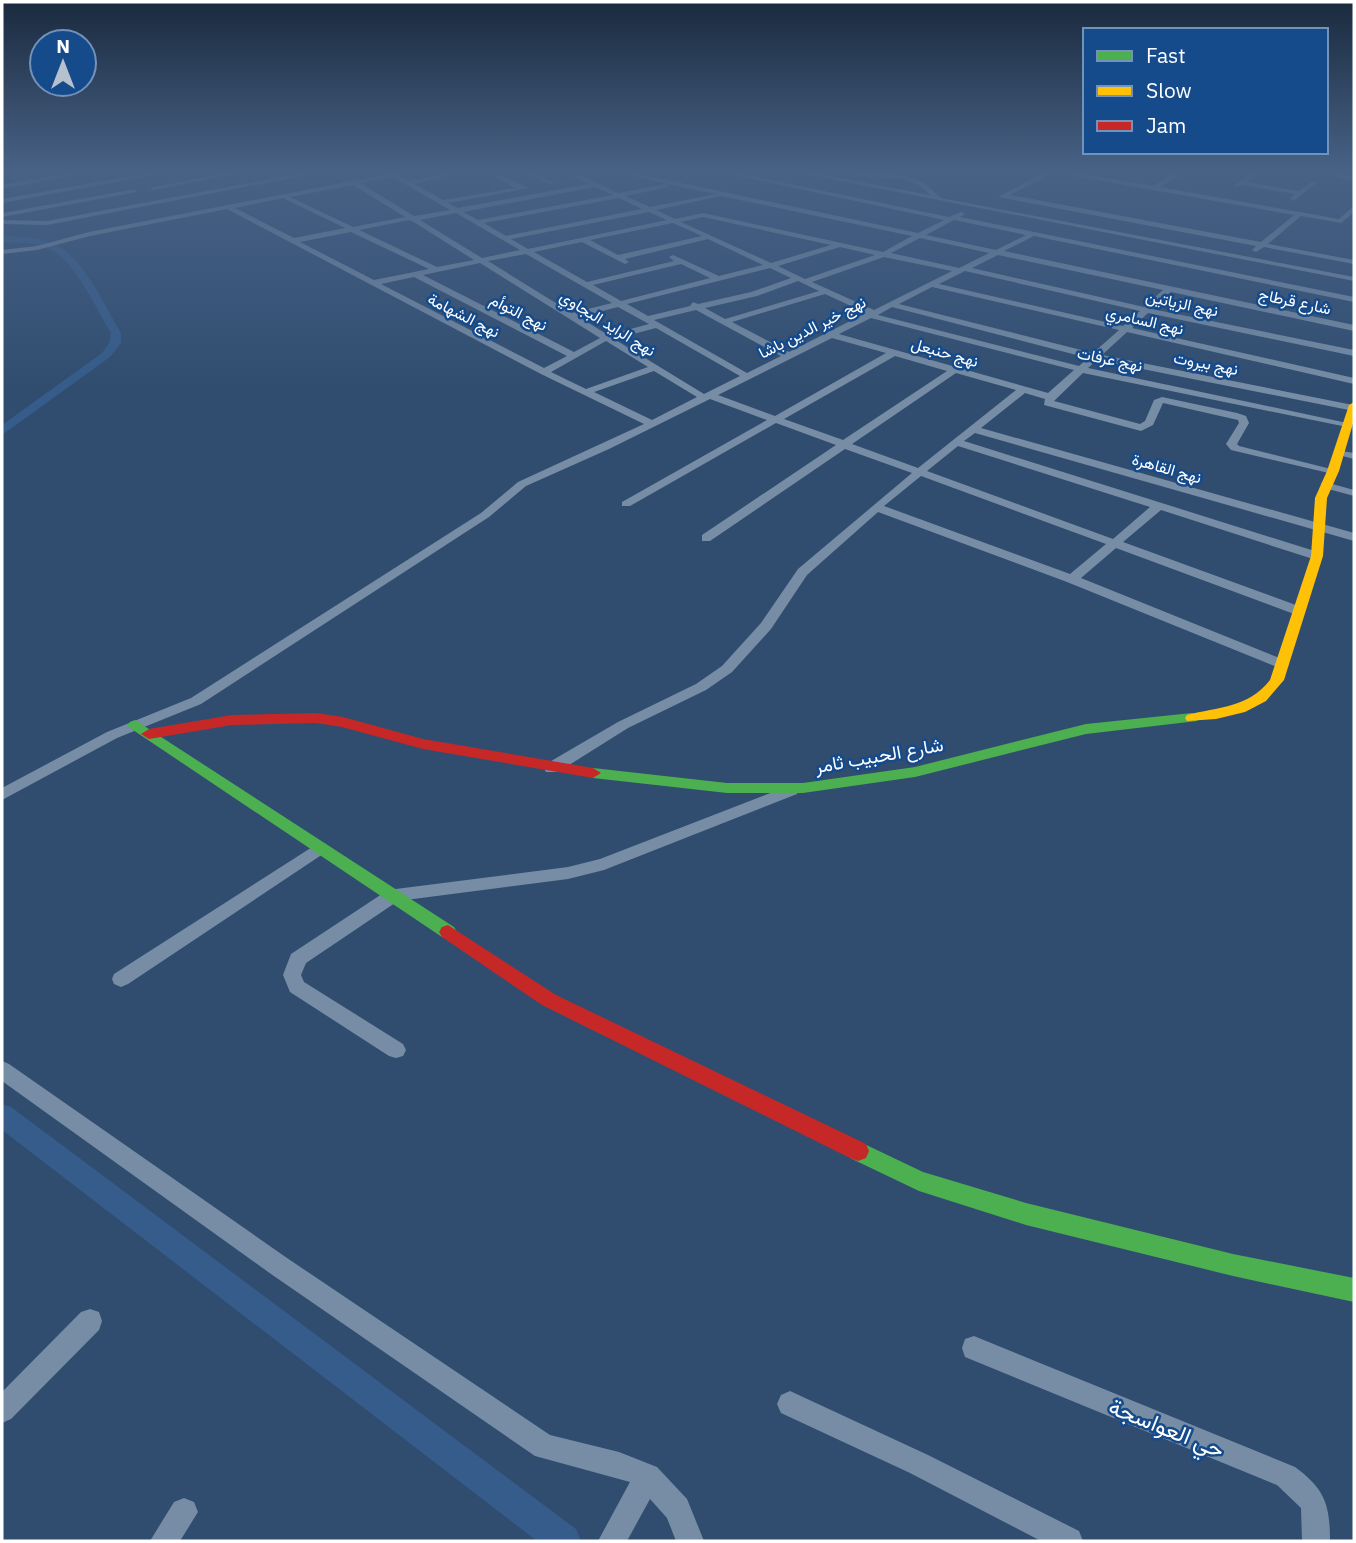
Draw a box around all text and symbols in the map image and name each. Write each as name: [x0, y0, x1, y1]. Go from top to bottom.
north arrow: [28, 28, 98, 98]
legend: [1083, 28, 1328, 154]
text: N: [56, 34, 70, 58]
text: Fast: [1146, 41, 1186, 69]
text: Slow: [1146, 76, 1192, 104]
text: Jam: [1146, 111, 1186, 139]
street label: شارع قرطاج: [1257, 284, 1333, 320]
street label: نهج الرايد البجاوي: [554, 286, 660, 364]
street label: نهج الزياتين: [1143, 286, 1220, 322]
street label: نهج الشهامة: [424, 288, 503, 343]
street label: نهج التوأم: [486, 289, 551, 337]
street label: نهج خير الدين باشا: [755, 291, 870, 364]
street label: نهج السامري: [1103, 301, 1186, 343]
street label: نهج حنبعل: [909, 333, 981, 373]
street label: نهج عرفات: [1075, 342, 1144, 378]
street label: نهج بيروت: [1172, 347, 1240, 381]
street label: نهج القاهرة: [1129, 449, 1204, 489]
street label: شارع الحبيب ثامر: [812, 732, 945, 779]
street label: حي العواسجة: [1103, 1390, 1229, 1468]

